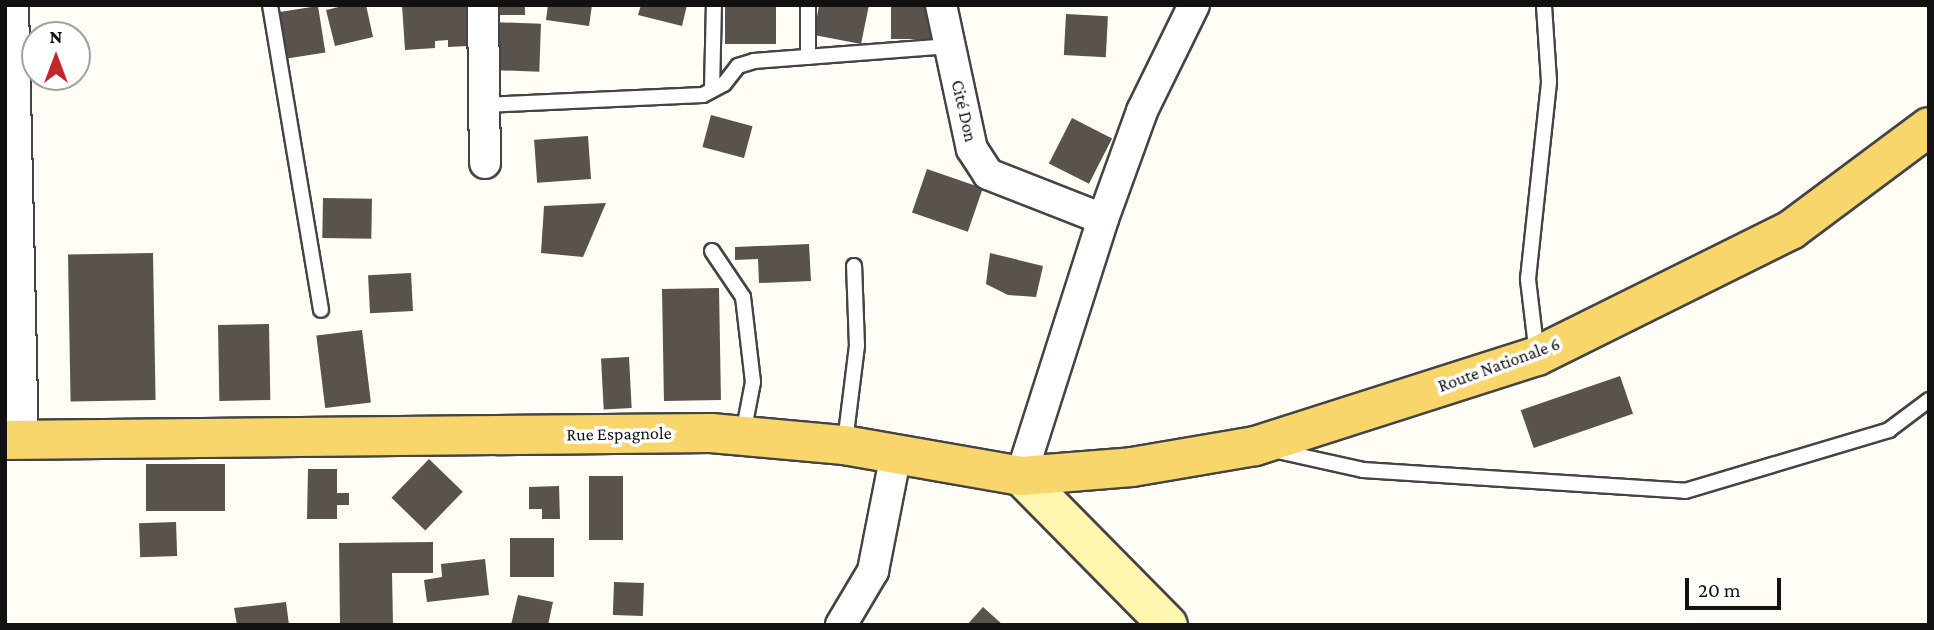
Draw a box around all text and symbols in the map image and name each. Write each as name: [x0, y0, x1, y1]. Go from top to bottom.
north arrow: [21, 21, 91, 91]
text: N: [50, 26, 62, 47]
street label: Cité Don: [946, 78, 982, 144]
street label: Route Nationale 6: [1435, 333, 1563, 397]
street label: Rue Espagnole: [566, 422, 672, 446]
scale bar: [1689, 564, 1785, 608]
text: 20 m: [1698, 578, 1741, 602]

